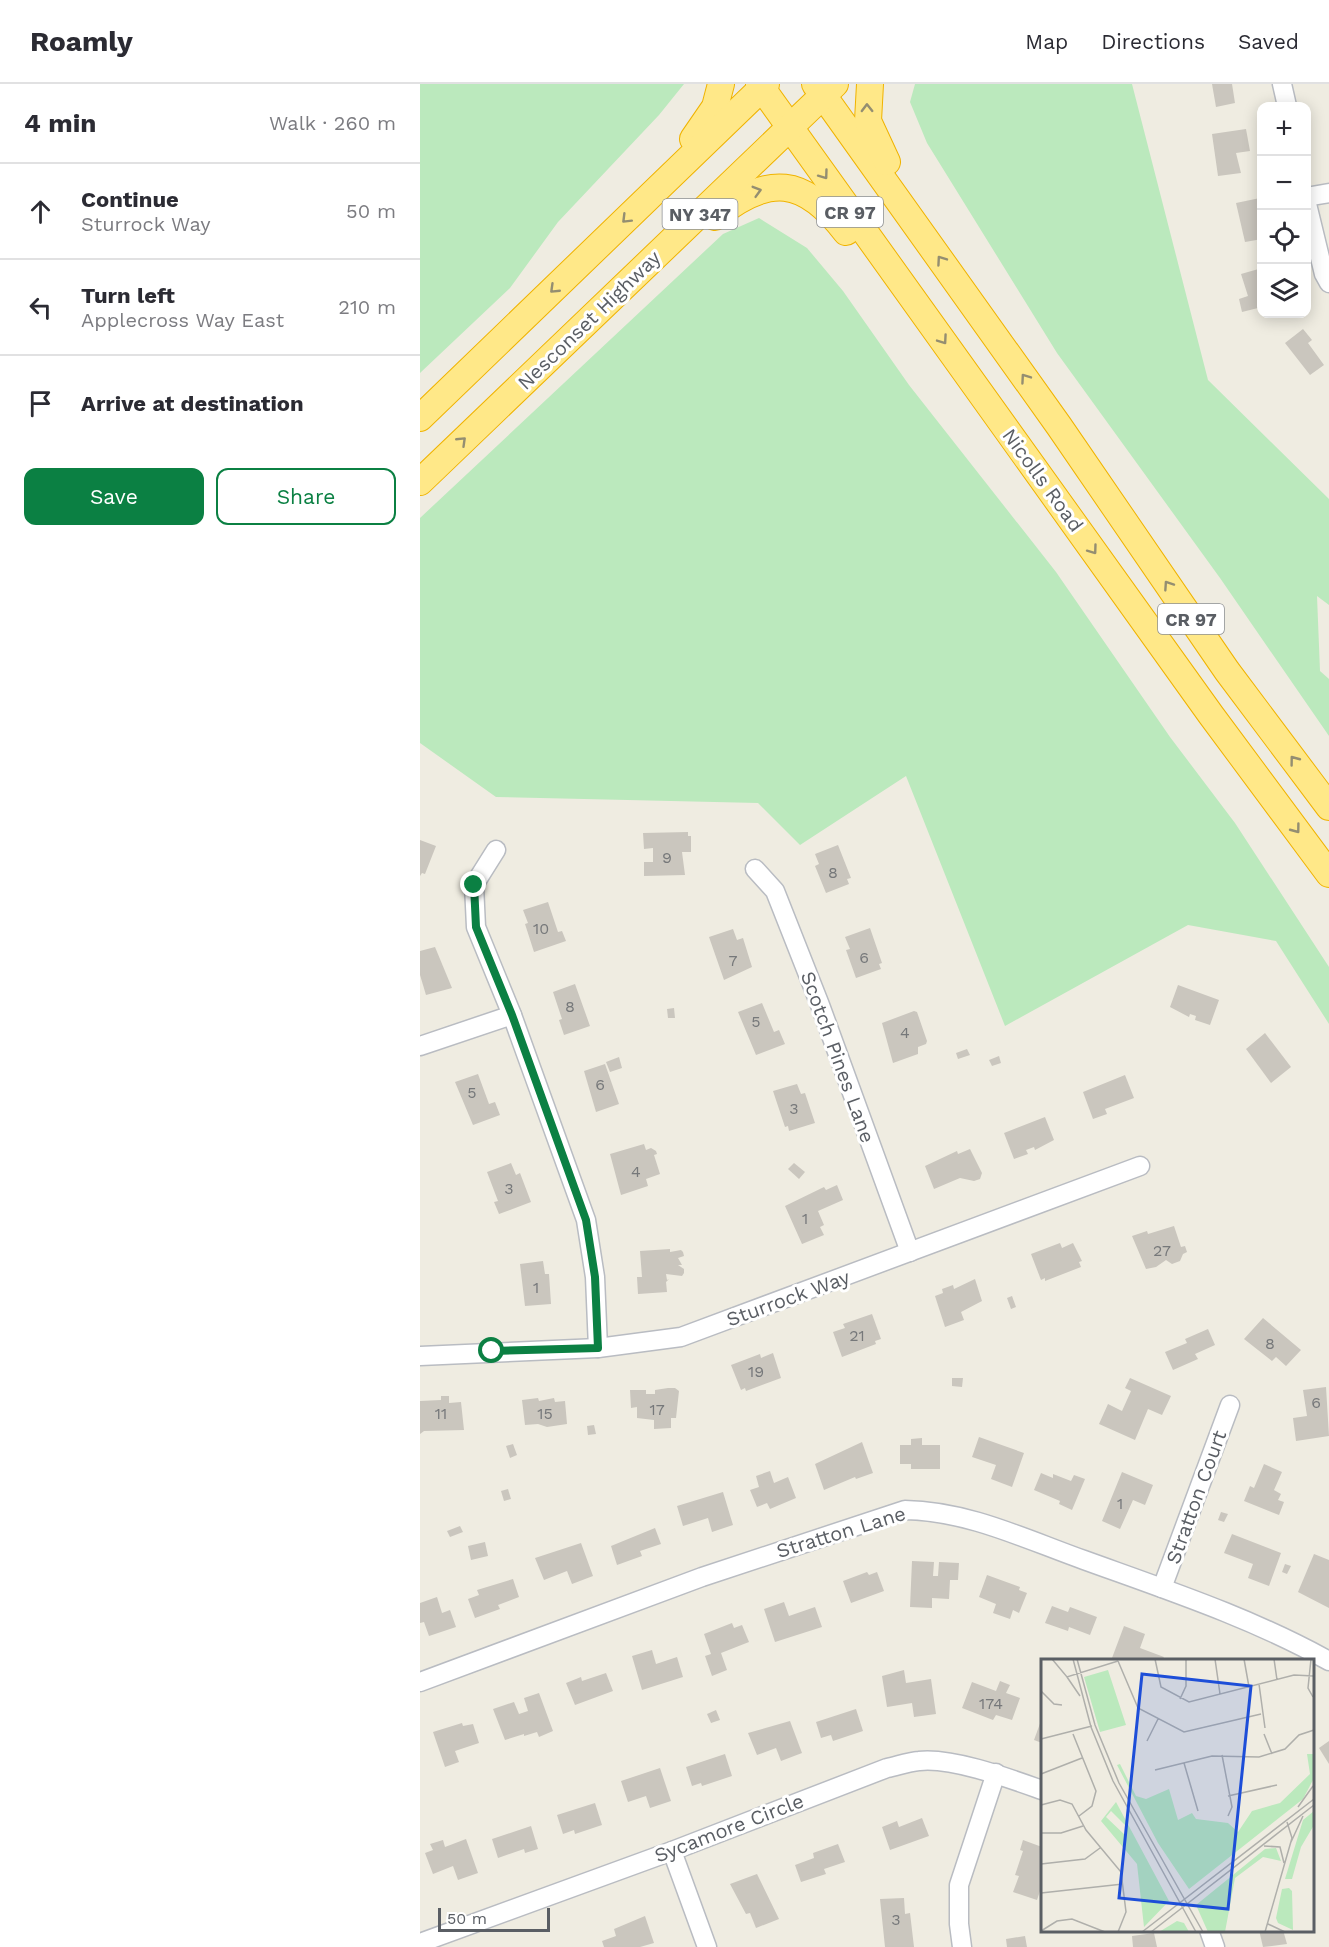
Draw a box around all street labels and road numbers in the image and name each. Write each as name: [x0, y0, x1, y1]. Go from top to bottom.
road number: CR 97: [817, 197, 883, 227]
road number: NY 347: [662, 199, 738, 229]
street label: Nesconset Highway: [512, 245, 666, 394]
street label: Nicolls Road: [998, 424, 1088, 536]
road number: CR 97: [1158, 604, 1224, 634]
street label: Scotch Pines Lane: [796, 968, 880, 1146]
street label: Sturrock Way: [723, 1264, 854, 1331]
street label: Stratton Court: [1161, 1426, 1232, 1567]
street label: Stratton Lane: [773, 1501, 909, 1563]
street label: Sycamore Circle: [651, 1788, 807, 1868]

